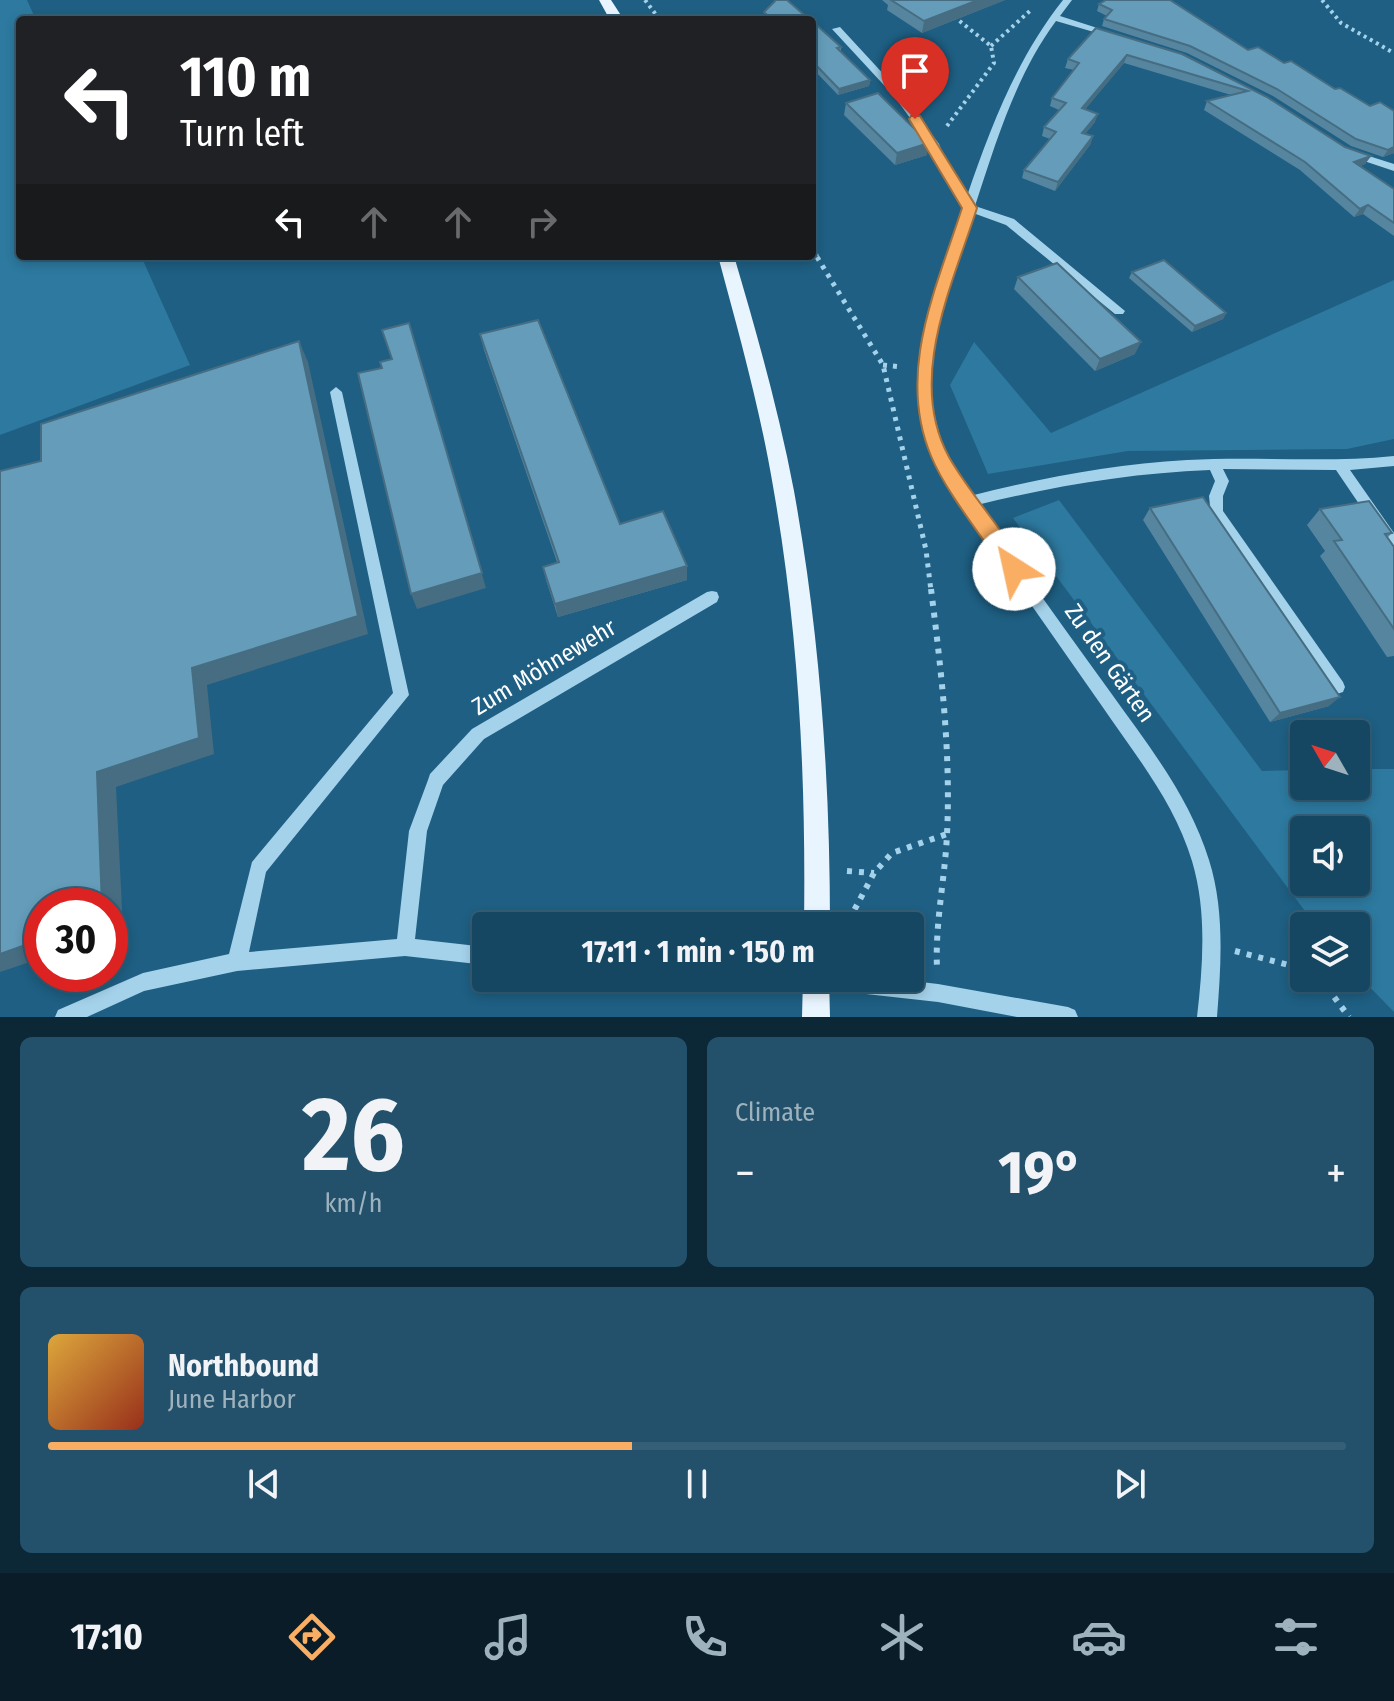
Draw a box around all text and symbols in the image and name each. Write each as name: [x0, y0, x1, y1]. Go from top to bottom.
pin: [881, 37, 949, 119]
text: 110 m: [180, 44, 311, 111]
icon: left: [48, 48, 152, 152]
icon: arrive: [893, 49, 937, 93]
text: Turn left: [180, 112, 304, 156]
icon: left: [268, 200, 312, 244]
icon: ahead: [352, 200, 396, 244]
icon: ahead: [436, 200, 480, 244]
icon: right: [520, 200, 564, 244]
position arrow: [972, 527, 1056, 611]
street label: Zu den Gärten: [1059, 598, 1161, 728]
street label: Zum Möhnewehr: [467, 613, 622, 721]
north arrow: [1290, 720, 1370, 800]
map controls: [1290, 720, 1370, 992]
button: sound: [1290, 816, 1370, 896]
speed limit sign: 30: [24, 888, 128, 992]
button: layers: [1290, 912, 1370, 992]
text: 17:11 · 1 min · 150 m: [581, 934, 815, 970]
text: 26: [302, 1073, 405, 1198]
text: Climate: [735, 1097, 815, 1128]
text: 19°: [998, 1137, 1083, 1209]
text: −: [735, 1147, 755, 1200]
text: +: [1326, 1147, 1346, 1200]
text: km/h: [325, 1188, 382, 1219]
text: Northbound: [168, 1348, 319, 1384]
text: June Harbor: [168, 1384, 296, 1415]
icon: previous: [242, 1462, 286, 1506]
icon: pause: [675, 1462, 719, 1506]
icon: next: [1108, 1462, 1152, 1506]
icon: directions: [284, 1609, 340, 1665]
icon: music: [480, 1609, 536, 1665]
icon: phone: [677, 1609, 733, 1665]
icon: climate: [874, 1609, 930, 1665]
icon: car: [1071, 1609, 1127, 1665]
icon: filters: [1268, 1609, 1324, 1665]
text: 17:10: [70, 1615, 143, 1659]

